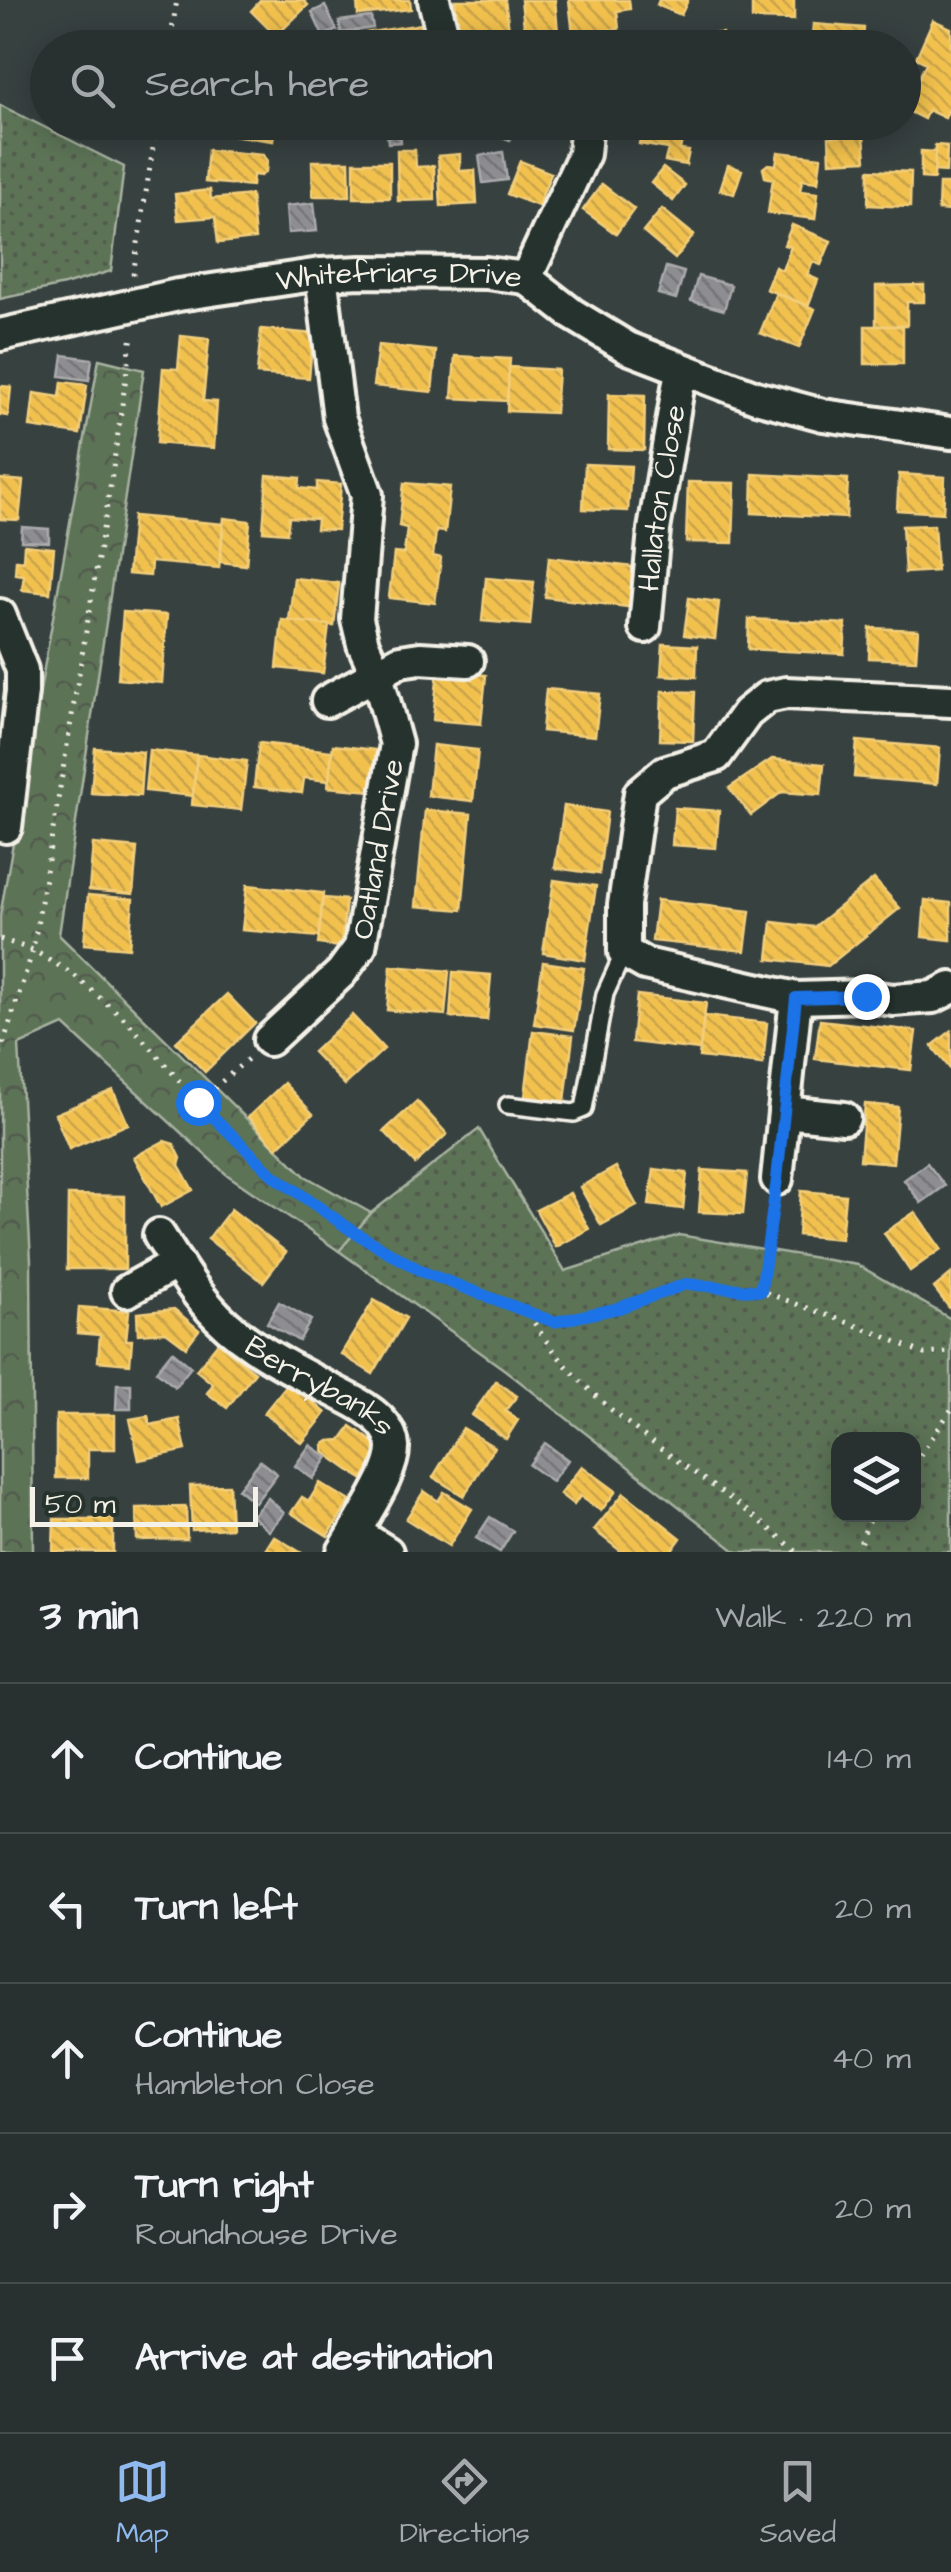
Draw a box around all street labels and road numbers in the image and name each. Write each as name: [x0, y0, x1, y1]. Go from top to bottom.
street label: Whitefriars Drive: [274, 252, 524, 302]
street label: Hallaton Close: [628, 402, 697, 593]
street label: Oatland Drive: [342, 756, 415, 943]
street label: Berrybanks: [236, 1326, 405, 1445]

